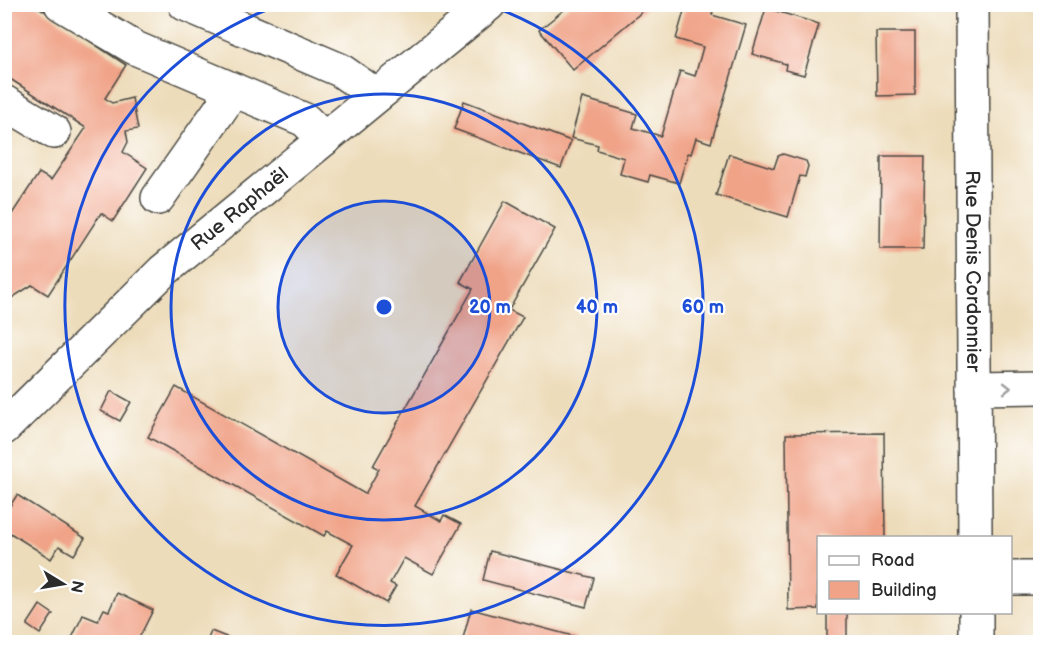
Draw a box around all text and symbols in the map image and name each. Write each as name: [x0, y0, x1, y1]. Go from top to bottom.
street label: Rue Raphaël: [186, 162, 293, 256]
street label: Rue Denis Cordonnier: [960, 170, 985, 373]
centre of rings: [374, 297, 394, 317]
text: 20 m: [469, 297, 511, 318]
text: 40 m: [576, 297, 618, 318]
text: 60 m: [682, 297, 724, 318]
one-way arrow: [1003, 381, 1012, 394]
legend: [817, 536, 1012, 614]
text: Road: [871, 550, 915, 571]
north arrow: [33, 554, 93, 614]
text: N: [66, 579, 87, 594]
text: Building: [871, 580, 937, 601]

